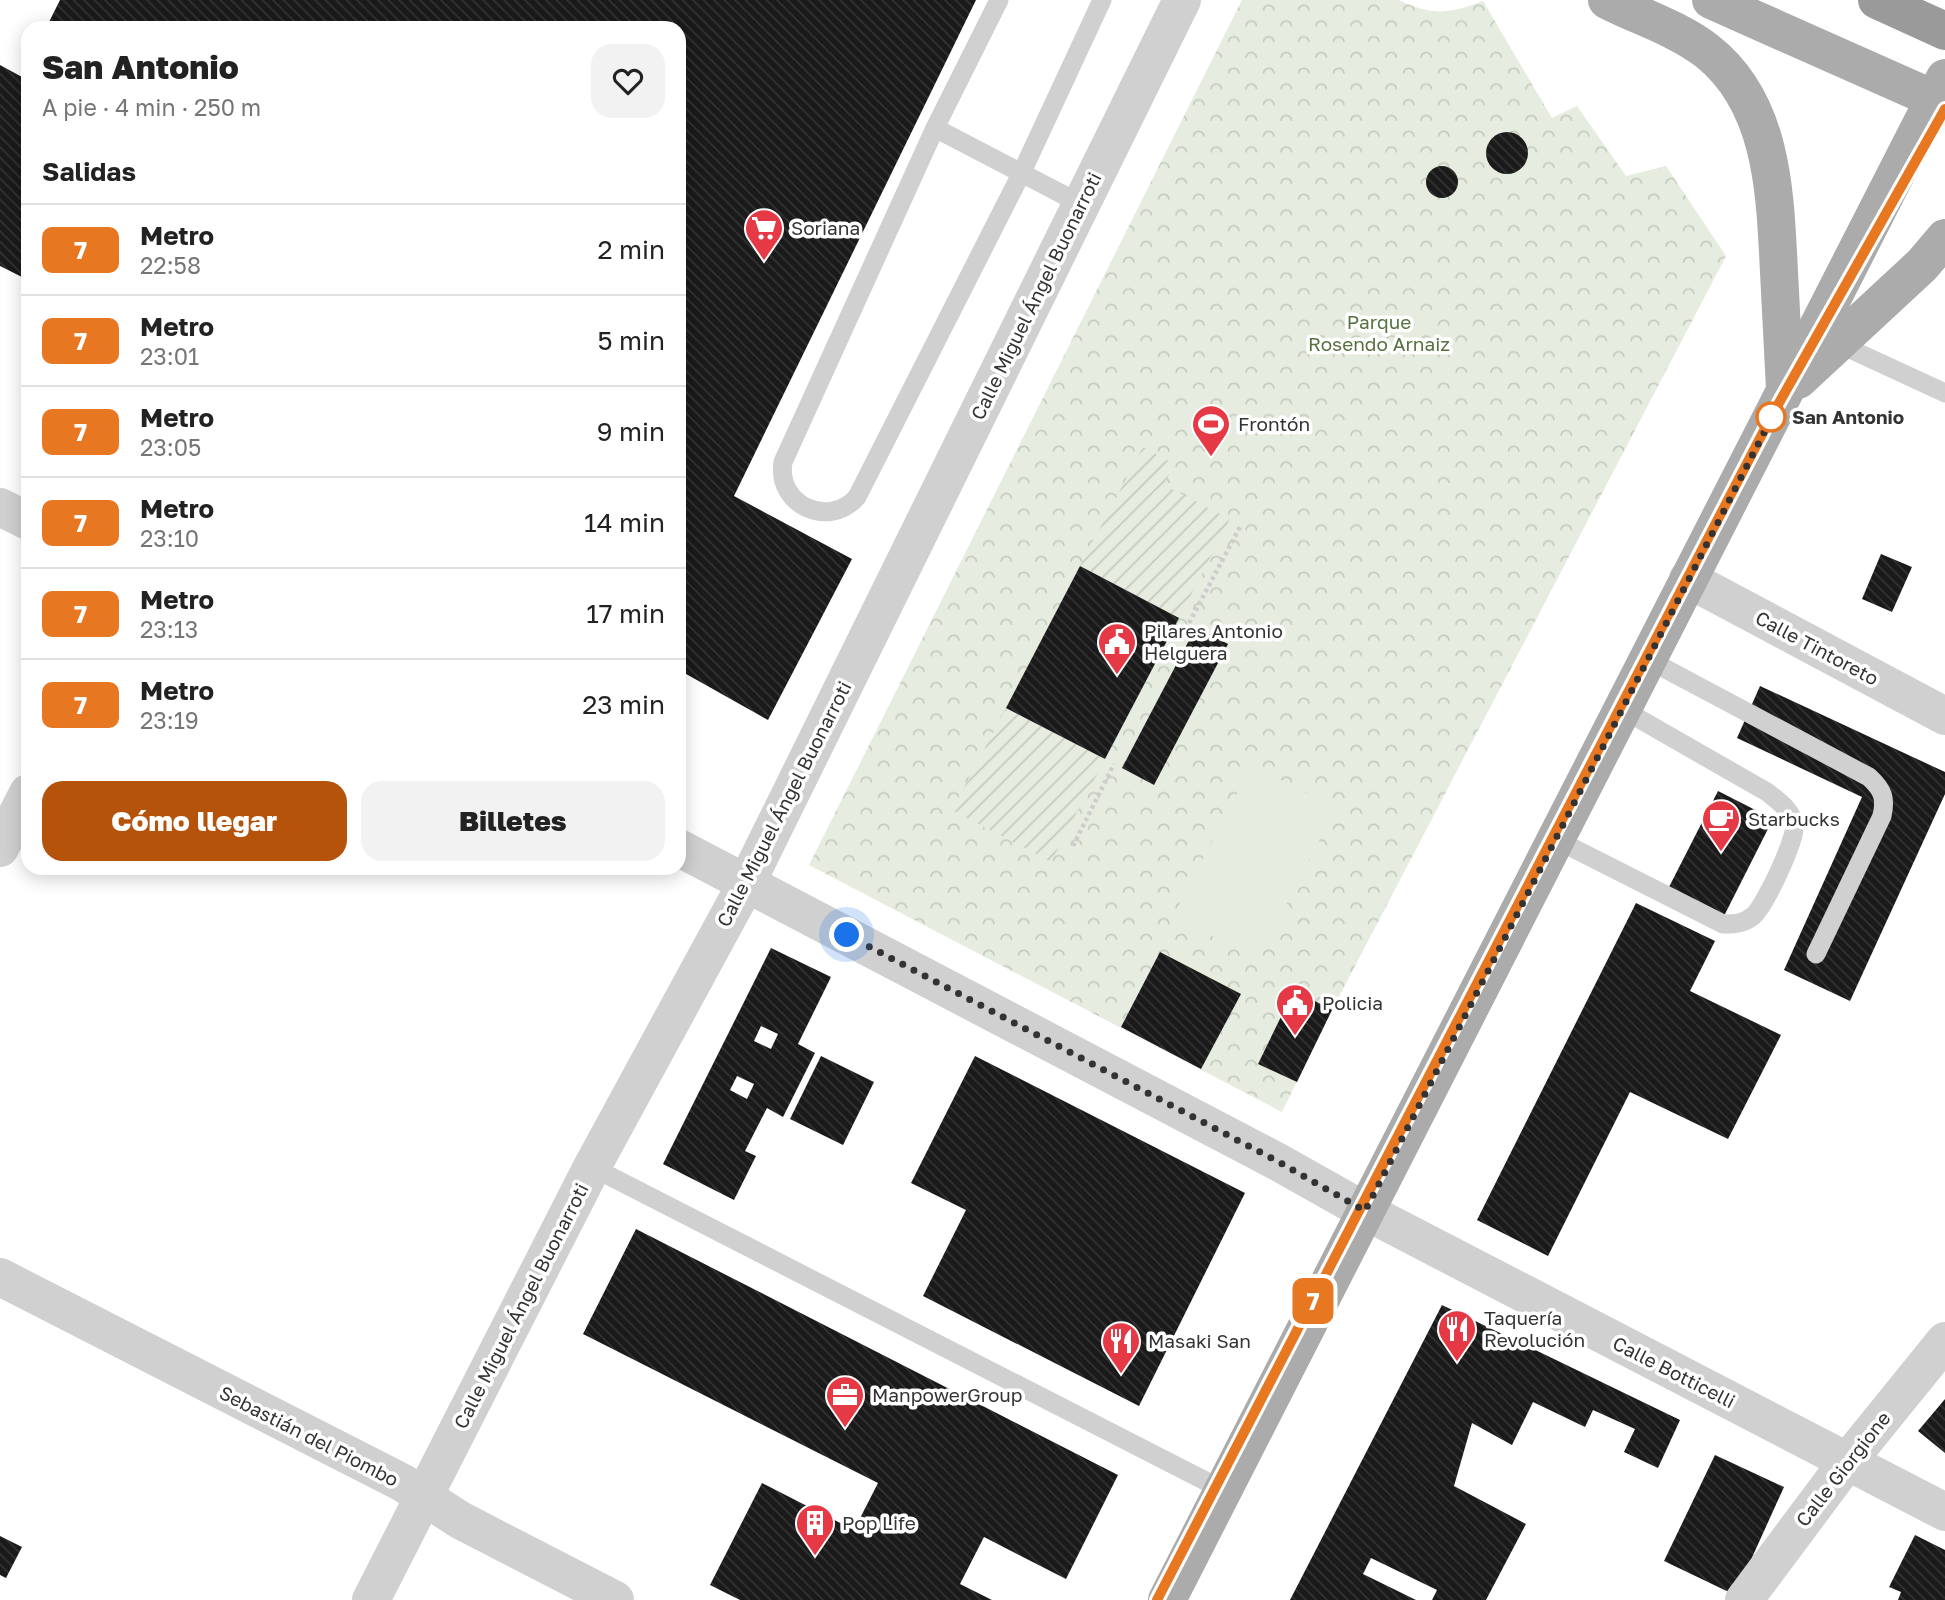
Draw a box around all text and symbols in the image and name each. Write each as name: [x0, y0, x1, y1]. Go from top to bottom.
button: heart: [591, 44, 665, 118]
text: San Antonio: [42, 47, 239, 86]
text: A pie · 4 min · 250 m: [42, 93, 261, 121]
text: Salidas: [42, 156, 136, 187]
street label: Calle Miguel Ángel Buonarroti: [965, 168, 1106, 423]
supermarket icon: Soriana: [743, 207, 785, 262]
place label: Soriana: [791, 216, 860, 239]
text: Metro: [140, 220, 214, 251]
text: 2 min: [597, 234, 665, 265]
text: 7: [74, 235, 87, 264]
text: 22:58: [140, 251, 201, 279]
park label: Parque Rosendo Arnaiz: [1308, 310, 1450, 355]
text: Metro: [140, 311, 214, 342]
text: 5 min: [597, 325, 665, 356]
text: 7: [74, 326, 87, 355]
text: 23:01: [140, 342, 199, 370]
text: Metro: [140, 402, 214, 433]
marker: San Antonio: [1756, 402, 1786, 432]
sports icon: Frontón: [1190, 403, 1232, 458]
place label: San Antonio: [1792, 405, 1904, 428]
place label: Frontón: [1238, 412, 1310, 435]
text: 9 min: [597, 416, 665, 447]
text: 7: [74, 417, 87, 446]
text: 23:05: [140, 433, 201, 461]
text: Metro: [140, 493, 214, 524]
text: 14 min: [584, 507, 665, 538]
text: 7: [74, 508, 87, 537]
text: 23:10: [140, 524, 199, 552]
text: Metro: [140, 584, 214, 615]
text: 17 min: [586, 598, 665, 629]
text: 7: [74, 599, 87, 628]
street label: Calle Tintoreto: [1752, 605, 1883, 690]
text: 23:13: [140, 615, 198, 643]
place label: Pilares Antonio Helguera: [1144, 619, 1283, 664]
public building icon: Pilares Antonio Helguera: [1096, 621, 1138, 676]
text: Metro: [140, 675, 214, 706]
street label: Calle Miguel Ángel Buonarroti: [711, 677, 856, 930]
text: 23 min: [582, 689, 665, 720]
text: 7: [74, 690, 87, 719]
text: 23:19: [140, 706, 199, 734]
button: Cómo llegar: [42, 781, 347, 861]
button: Billetes: [361, 781, 665, 861]
cafe icon: Starbucks: [1700, 798, 1742, 853]
place label: Starbucks: [1748, 807, 1840, 830]
your location: [829, 917, 864, 952]
public building icon: Policia: [1274, 982, 1316, 1037]
place label: Policia: [1322, 991, 1383, 1014]
street label: Calle Miguel Ángel Buonarroti: [448, 1179, 593, 1432]
line badge: 7: [1290, 1278, 1336, 1324]
text: 7: [1306, 1286, 1320, 1315]
place label: Taquería Revolución: [1484, 1306, 1585, 1351]
restaurant icon: Taquería Revolución: [1436, 1308, 1478, 1363]
restaurant icon: Masaki San: [1100, 1320, 1142, 1375]
place label: Masaki San: [1148, 1329, 1251, 1352]
street label: Calle Botticelli: [1609, 1331, 1739, 1412]
office icon: ManpowerGroup: [824, 1374, 866, 1429]
street label: Sebastián del Piombo: [216, 1380, 403, 1491]
place label: ManpowerGroup: [872, 1383, 1022, 1406]
street label: Calle Giorgione: [1791, 1407, 1895, 1531]
building icon: Pop Life: [794, 1502, 836, 1557]
place label: Pop Life: [842, 1511, 916, 1534]

